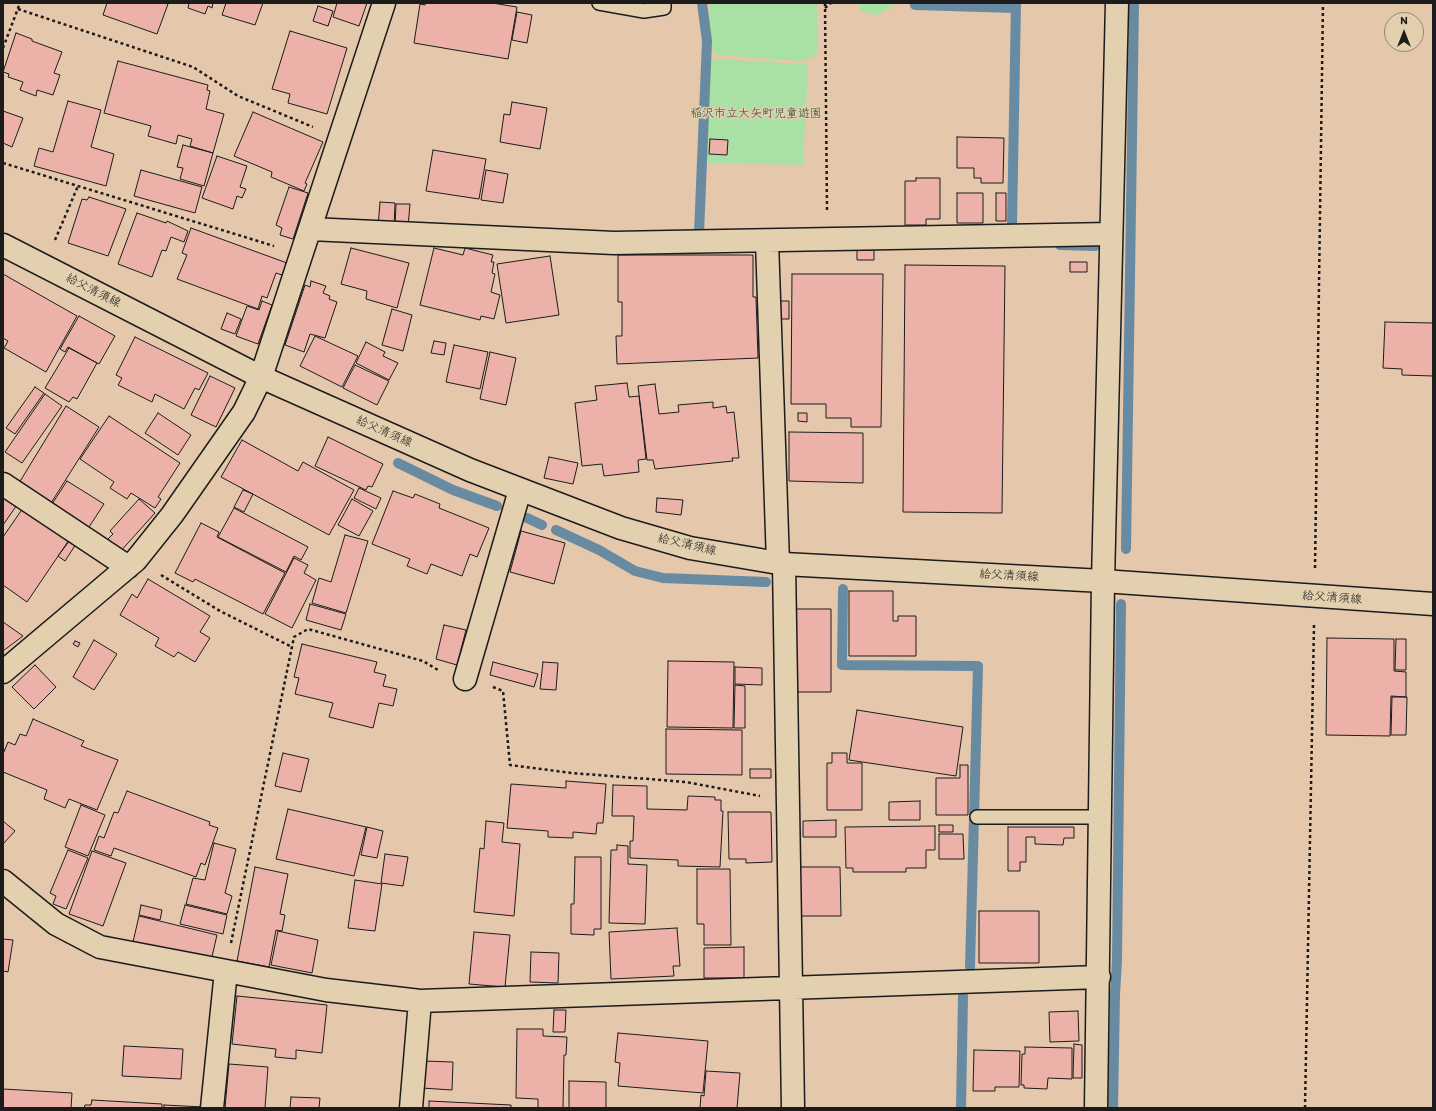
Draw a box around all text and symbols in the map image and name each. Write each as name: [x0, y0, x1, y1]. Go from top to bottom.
north arrow: [1384, 12, 1424, 52]
text: N: [1400, 14, 1408, 27]
park label: 稲沢市立大矢町児童遊園: [690, 107, 822, 121]
street label: 給父清須線: [63, 271, 123, 311]
street label: 給父清須線: [354, 413, 414, 451]
street label: 給父清須線: [656, 531, 718, 559]
street label: 給父清須線: [979, 567, 1039, 585]
street label: 給父清須線: [1302, 589, 1362, 607]

